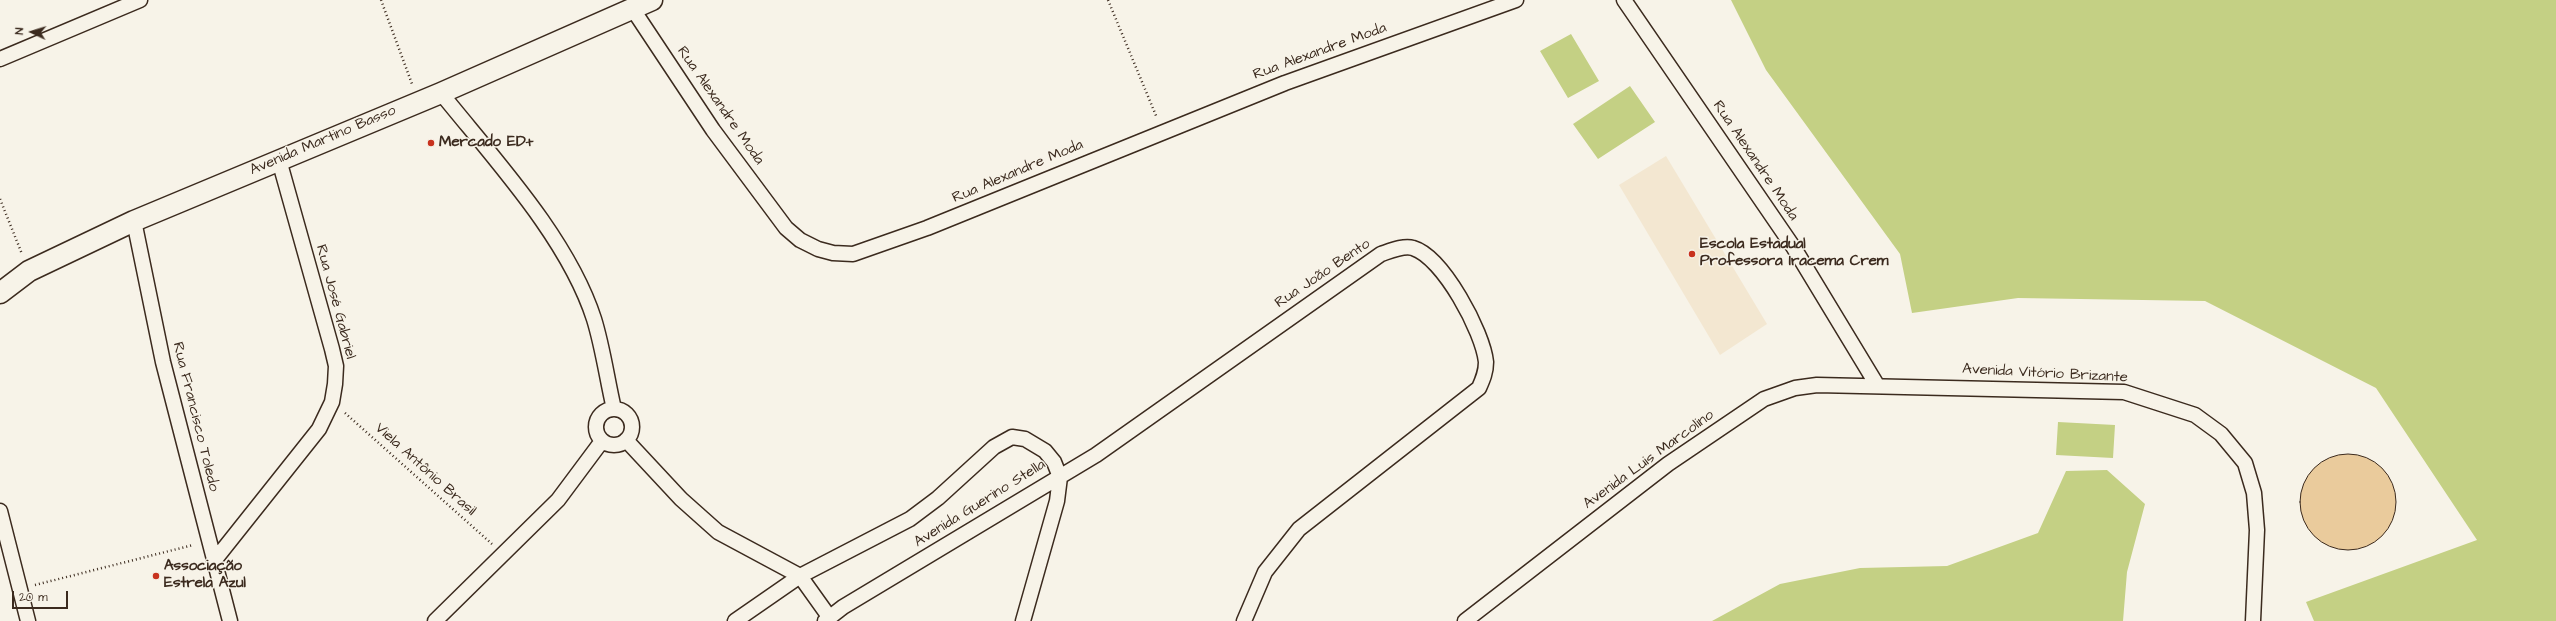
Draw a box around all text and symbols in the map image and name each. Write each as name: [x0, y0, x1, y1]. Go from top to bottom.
north arrow: [12, 12, 52, 52]
street label: Rua Alexandre Moda: [1251, 20, 1389, 84]
text: N: [12, 27, 27, 35]
street label: Rua Alexandre Moda: [672, 43, 768, 169]
street label: Rua Alexandre Moda: [1708, 98, 1802, 224]
street label: Avenida Martino Basso: [247, 102, 399, 180]
place label: Mercado ED+: [439, 134, 534, 152]
street label: Rua Alexandre Moda: [950, 136, 1086, 208]
marker: Mercado ED+: [426, 138, 436, 148]
street label: Rua João Bento: [1272, 235, 1374, 313]
place label: Escola Estadual Professora Iracema Crem: [1700, 236, 1888, 271]
street label: Rua José Gabriel: [311, 243, 359, 361]
marker: Escola Estadual Professora Iracema Crem: [1687, 249, 1697, 259]
street label: Rua Francisco Toledo: [168, 340, 222, 494]
street label: Avenida Vitório Brizante: [1962, 361, 2128, 387]
street label: Avenida Luis Marcolino: [1580, 407, 1718, 513]
street label: Viela Antônio Brasil: [371, 420, 479, 520]
street label: Avenida Guerino Stella: [911, 456, 1049, 552]
place label: Associação Estrela Azul: [164, 558, 246, 593]
marker: Associação Estrela Azul: [151, 571, 161, 581]
scale bar: [14, 583, 70, 609]
text: 20 m: [19, 589, 48, 606]

